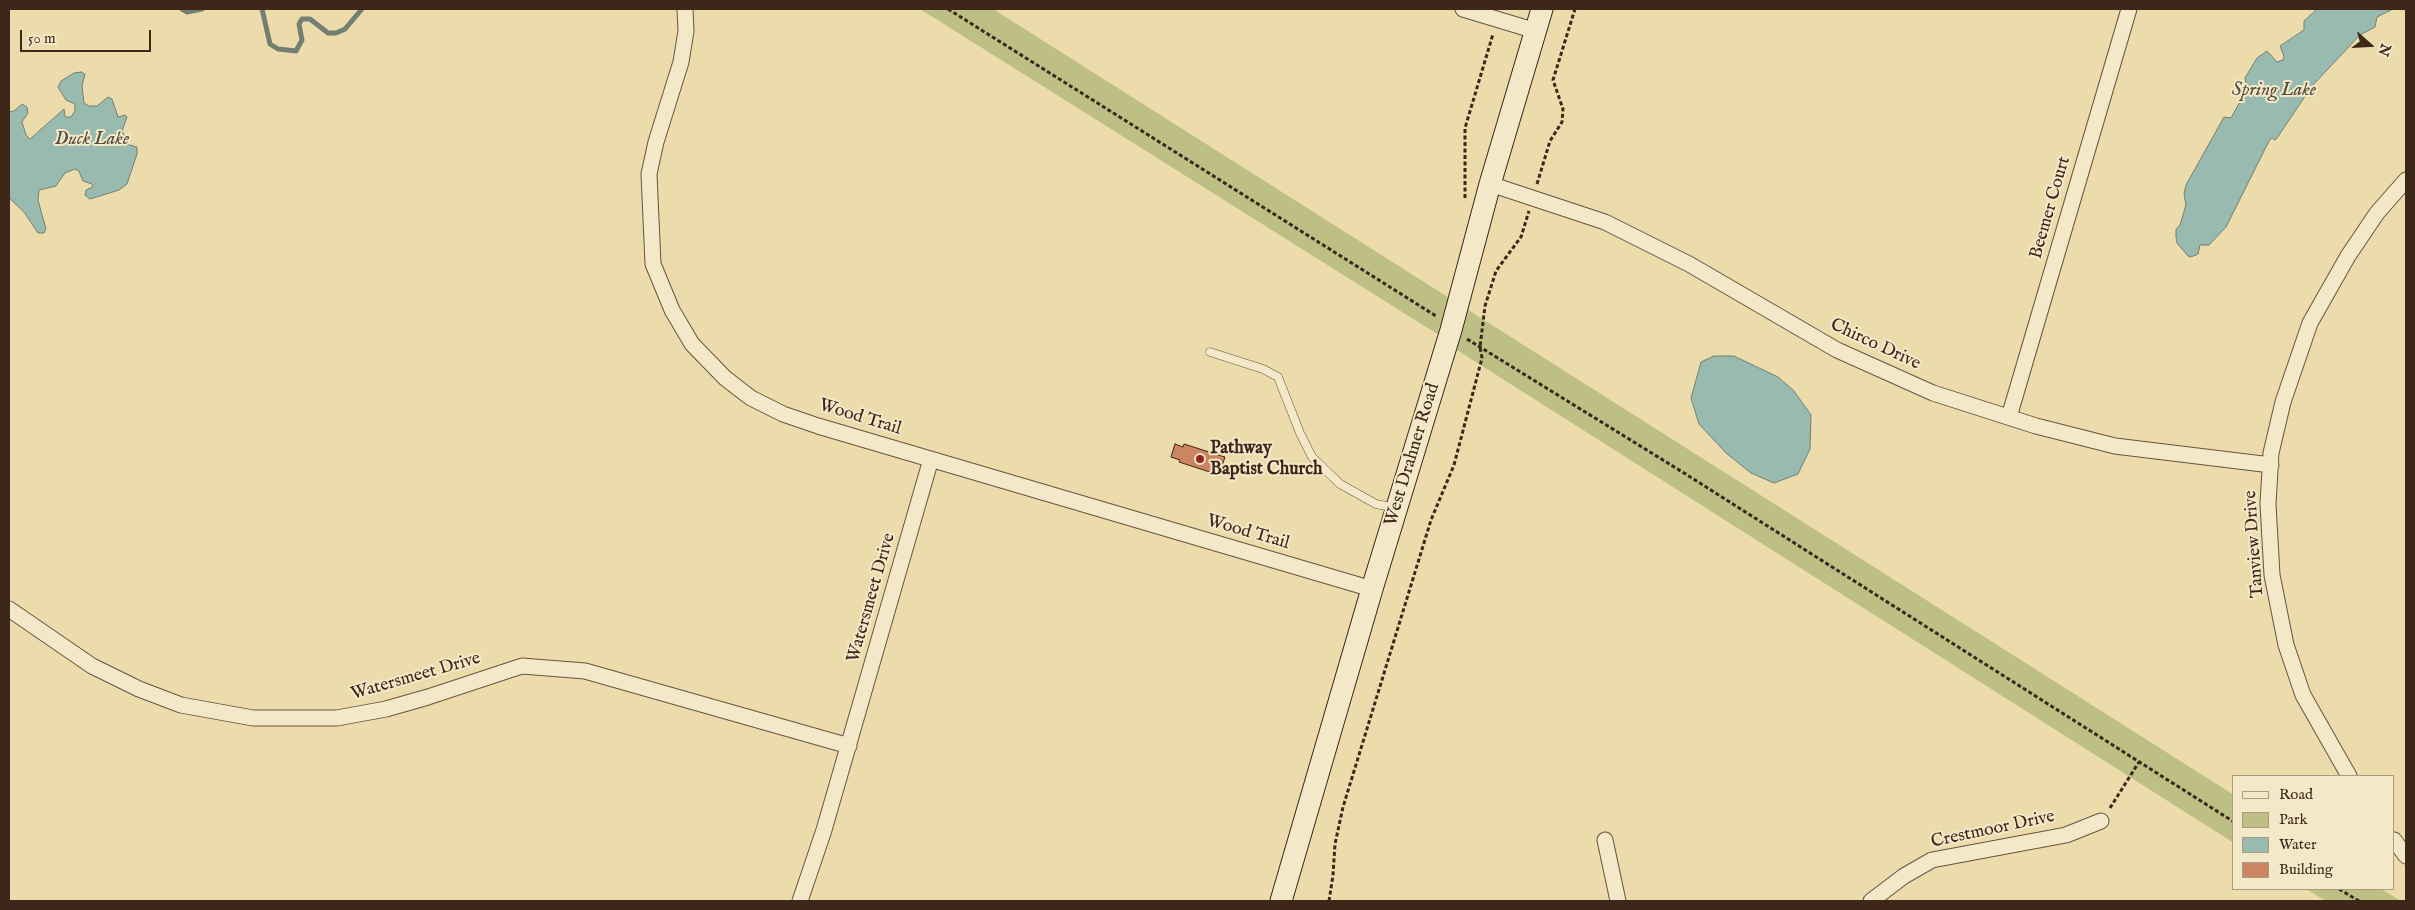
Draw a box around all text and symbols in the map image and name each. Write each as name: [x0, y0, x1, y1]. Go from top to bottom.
scale bar: [22, 20, 154, 52]
north arrow: [2345, 20, 2395, 70]
text: 50 m: [28, 29, 56, 48]
text: N: [2374, 41, 2395, 59]
water label: Spring Lake: [2232, 80, 2316, 102]
water label: Duck Lake: [55, 129, 129, 151]
street label: Beemer Court: [2026, 154, 2076, 262]
street label: Chirco Drive: [1826, 315, 1924, 375]
street label: West Drahner Road: [1381, 381, 1445, 529]
street label: Wood Trail: [816, 395, 904, 441]
place label: Pathway Baptist Church: [1210, 438, 1322, 480]
marker: Pathway Baptist Church: [1194, 453, 1206, 465]
street label: Tanview Drive: [2240, 490, 2270, 598]
street label: Wood Trail: [1204, 511, 1292, 555]
street label: Watersmeet Drive: [843, 531, 901, 665]
street label: Watersmeet Drive: [349, 648, 483, 706]
legend: [2232, 775, 2395, 890]
text: Road: [2279, 785, 2313, 804]
street label: Crestmoor Drive: [1929, 806, 2057, 854]
text: Park: [2279, 810, 2308, 829]
text: Water: [2279, 835, 2316, 854]
text: Building: [2279, 860, 2333, 879]

